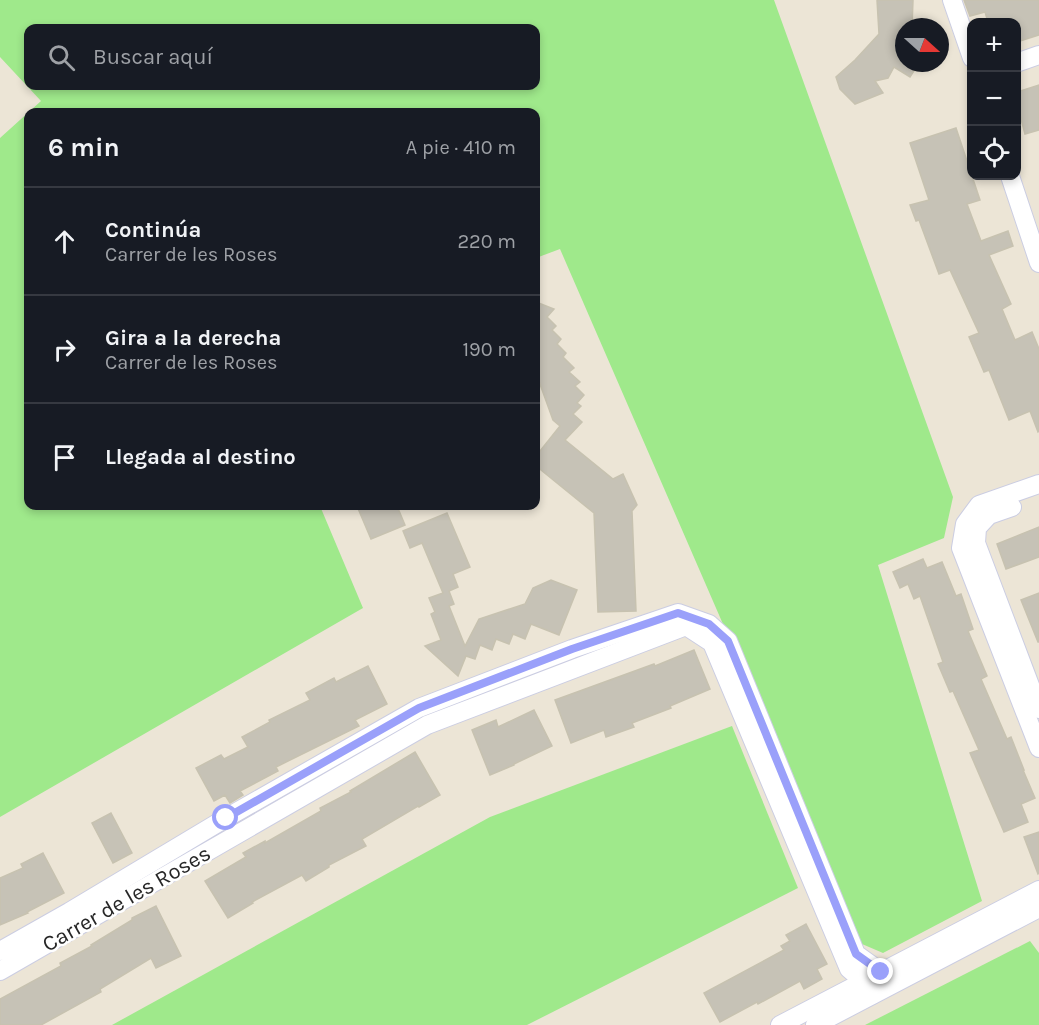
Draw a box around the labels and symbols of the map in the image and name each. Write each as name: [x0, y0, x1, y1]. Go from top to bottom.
north arrow: [895, 18, 949, 72]
route start: [212, 804, 238, 830]
street label: Carrer de les Roses: [38, 840, 215, 958]
route end: [867, 958, 893, 984]

